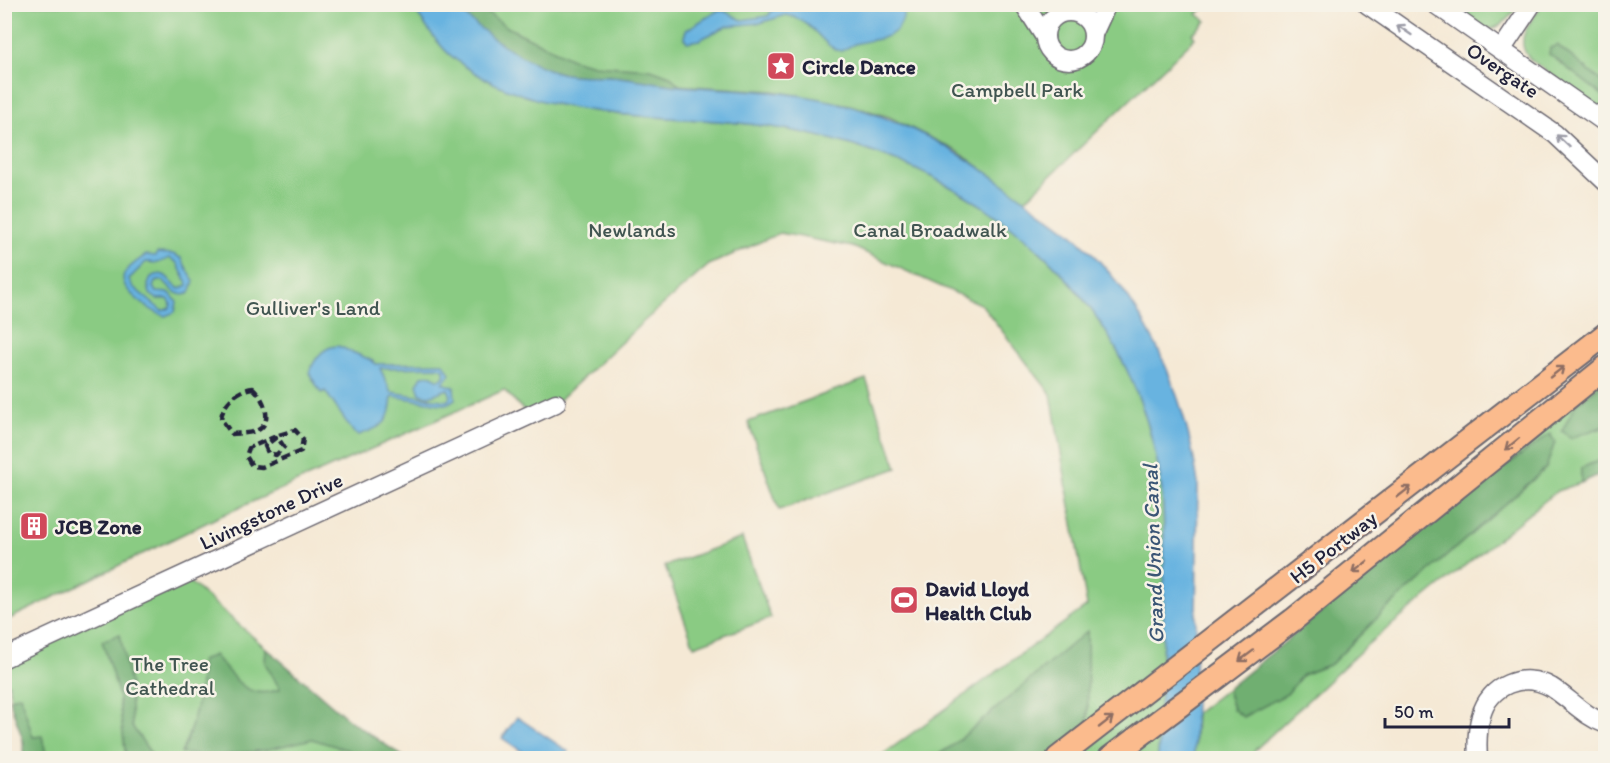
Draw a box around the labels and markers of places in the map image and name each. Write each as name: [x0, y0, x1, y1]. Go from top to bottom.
place icon: Circle Dance: [765, 50, 797, 82]
place label: Circle Dance: [802, 54, 916, 79]
building icon: JCB Zone: [18, 510, 50, 542]
place label: JCB Zone: [54, 514, 142, 539]
place label: David Lloyd Health Club: [925, 576, 1032, 625]
sports icon: David Lloyd Health Club: [888, 584, 920, 616]

